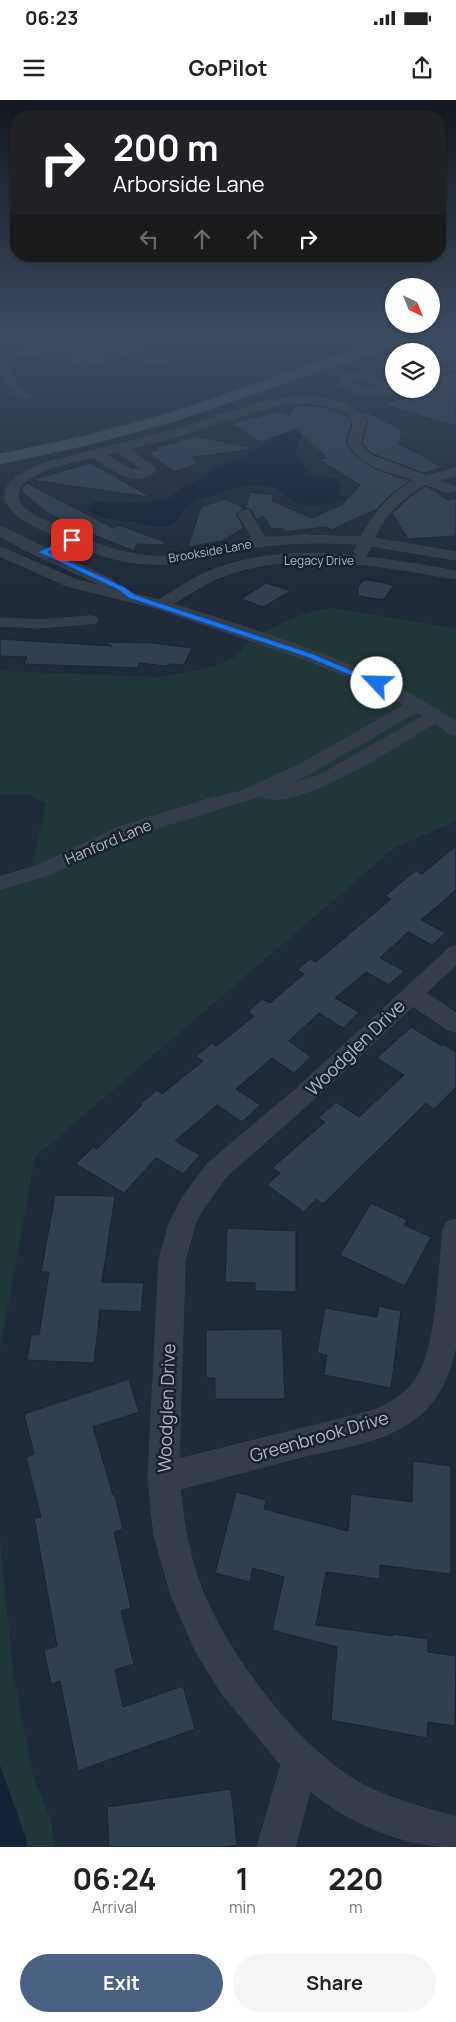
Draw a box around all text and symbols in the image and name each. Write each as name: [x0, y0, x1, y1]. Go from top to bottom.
text: 06:23: [25, 5, 78, 31]
text: GoPilot: [188, 53, 268, 83]
icon: menu: [20, 54, 48, 82]
icon: share: [408, 54, 436, 82]
text: 200 m: [113, 124, 218, 172]
icon: right: [30, 130, 95, 195]
text: Arborside Lane: [113, 169, 265, 199]
icon: left: [135, 225, 163, 253]
icon: ahead: [188, 225, 216, 253]
icon: ahead: [241, 225, 269, 253]
icon: right: [294, 225, 322, 253]
north arrow: [385, 278, 440, 332]
map controls: [385, 278, 440, 398]
button: layers: [385, 343, 440, 398]
pin: [51, 519, 93, 561]
icon: arrive: [58, 526, 86, 554]
street label: Brookside Lane: [167, 535, 253, 567]
street label: Legacy Drive: [284, 552, 354, 569]
position arrow: [350, 656, 402, 708]
street label: Hanford Lane: [61, 814, 155, 870]
street label: Woodglen Drive: [300, 993, 410, 1101]
street label: Woodglen Drive: [152, 1343, 180, 1473]
street label: Greenbrook Drive: [247, 1405, 391, 1467]
text: 06:24: [72, 1858, 157, 1899]
text: 1: [236, 1858, 249, 1899]
text: 220: [328, 1858, 384, 1899]
text: Arrival: [92, 1896, 137, 1918]
text: min: [229, 1896, 256, 1918]
text: m: [349, 1896, 363, 1918]
button: Exit: [20, 1954, 223, 2012]
button: Share: [233, 1954, 436, 2012]

